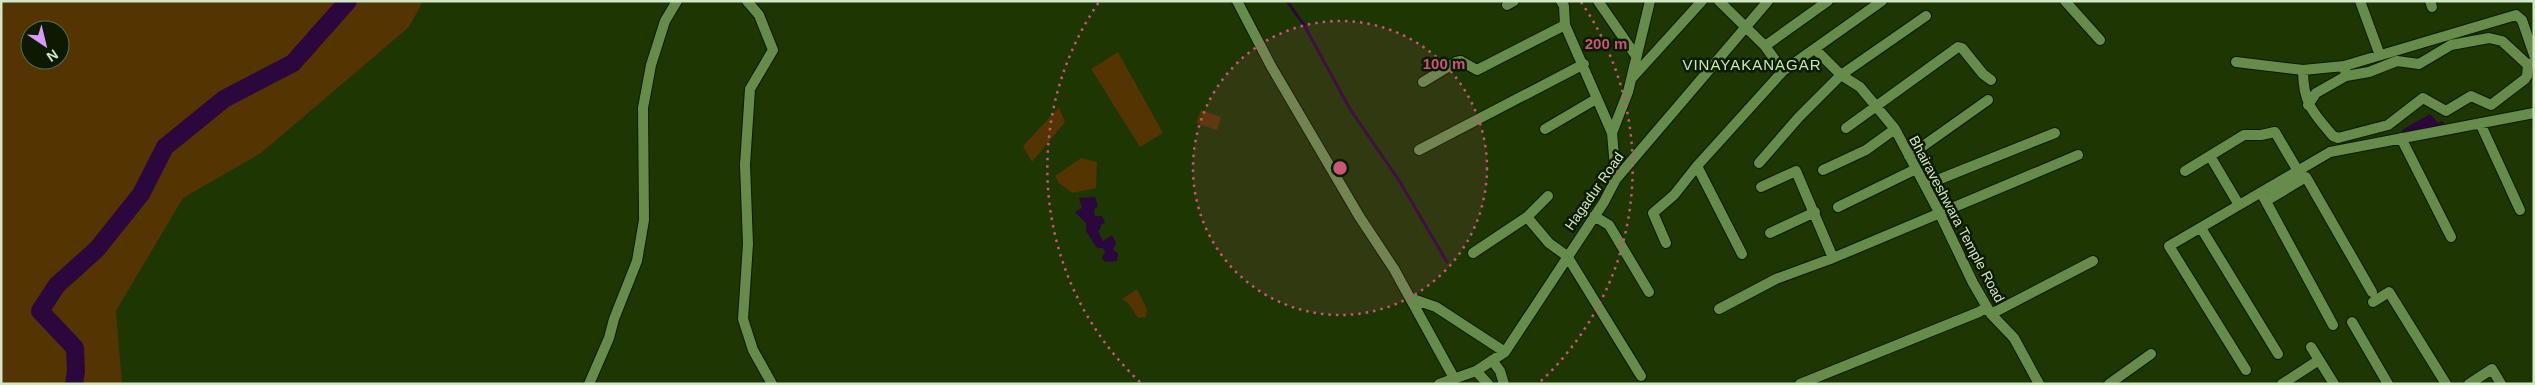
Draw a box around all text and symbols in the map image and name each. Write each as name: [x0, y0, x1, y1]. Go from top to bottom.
north arrow: [20, 20, 70, 70]
text: 200 m: [1585, 35, 1627, 52]
text: N: [44, 46, 61, 65]
text: 100 m: [1423, 55, 1465, 72]
district label: VINAYAKANAGAR: [1682, 56, 1822, 73]
street label: Bhairaveshwara Temple Road: [1906, 133, 2008, 305]
street label: Hagadur Road: [1561, 149, 1627, 233]
centre of rings: [1331, 159, 1349, 177]

